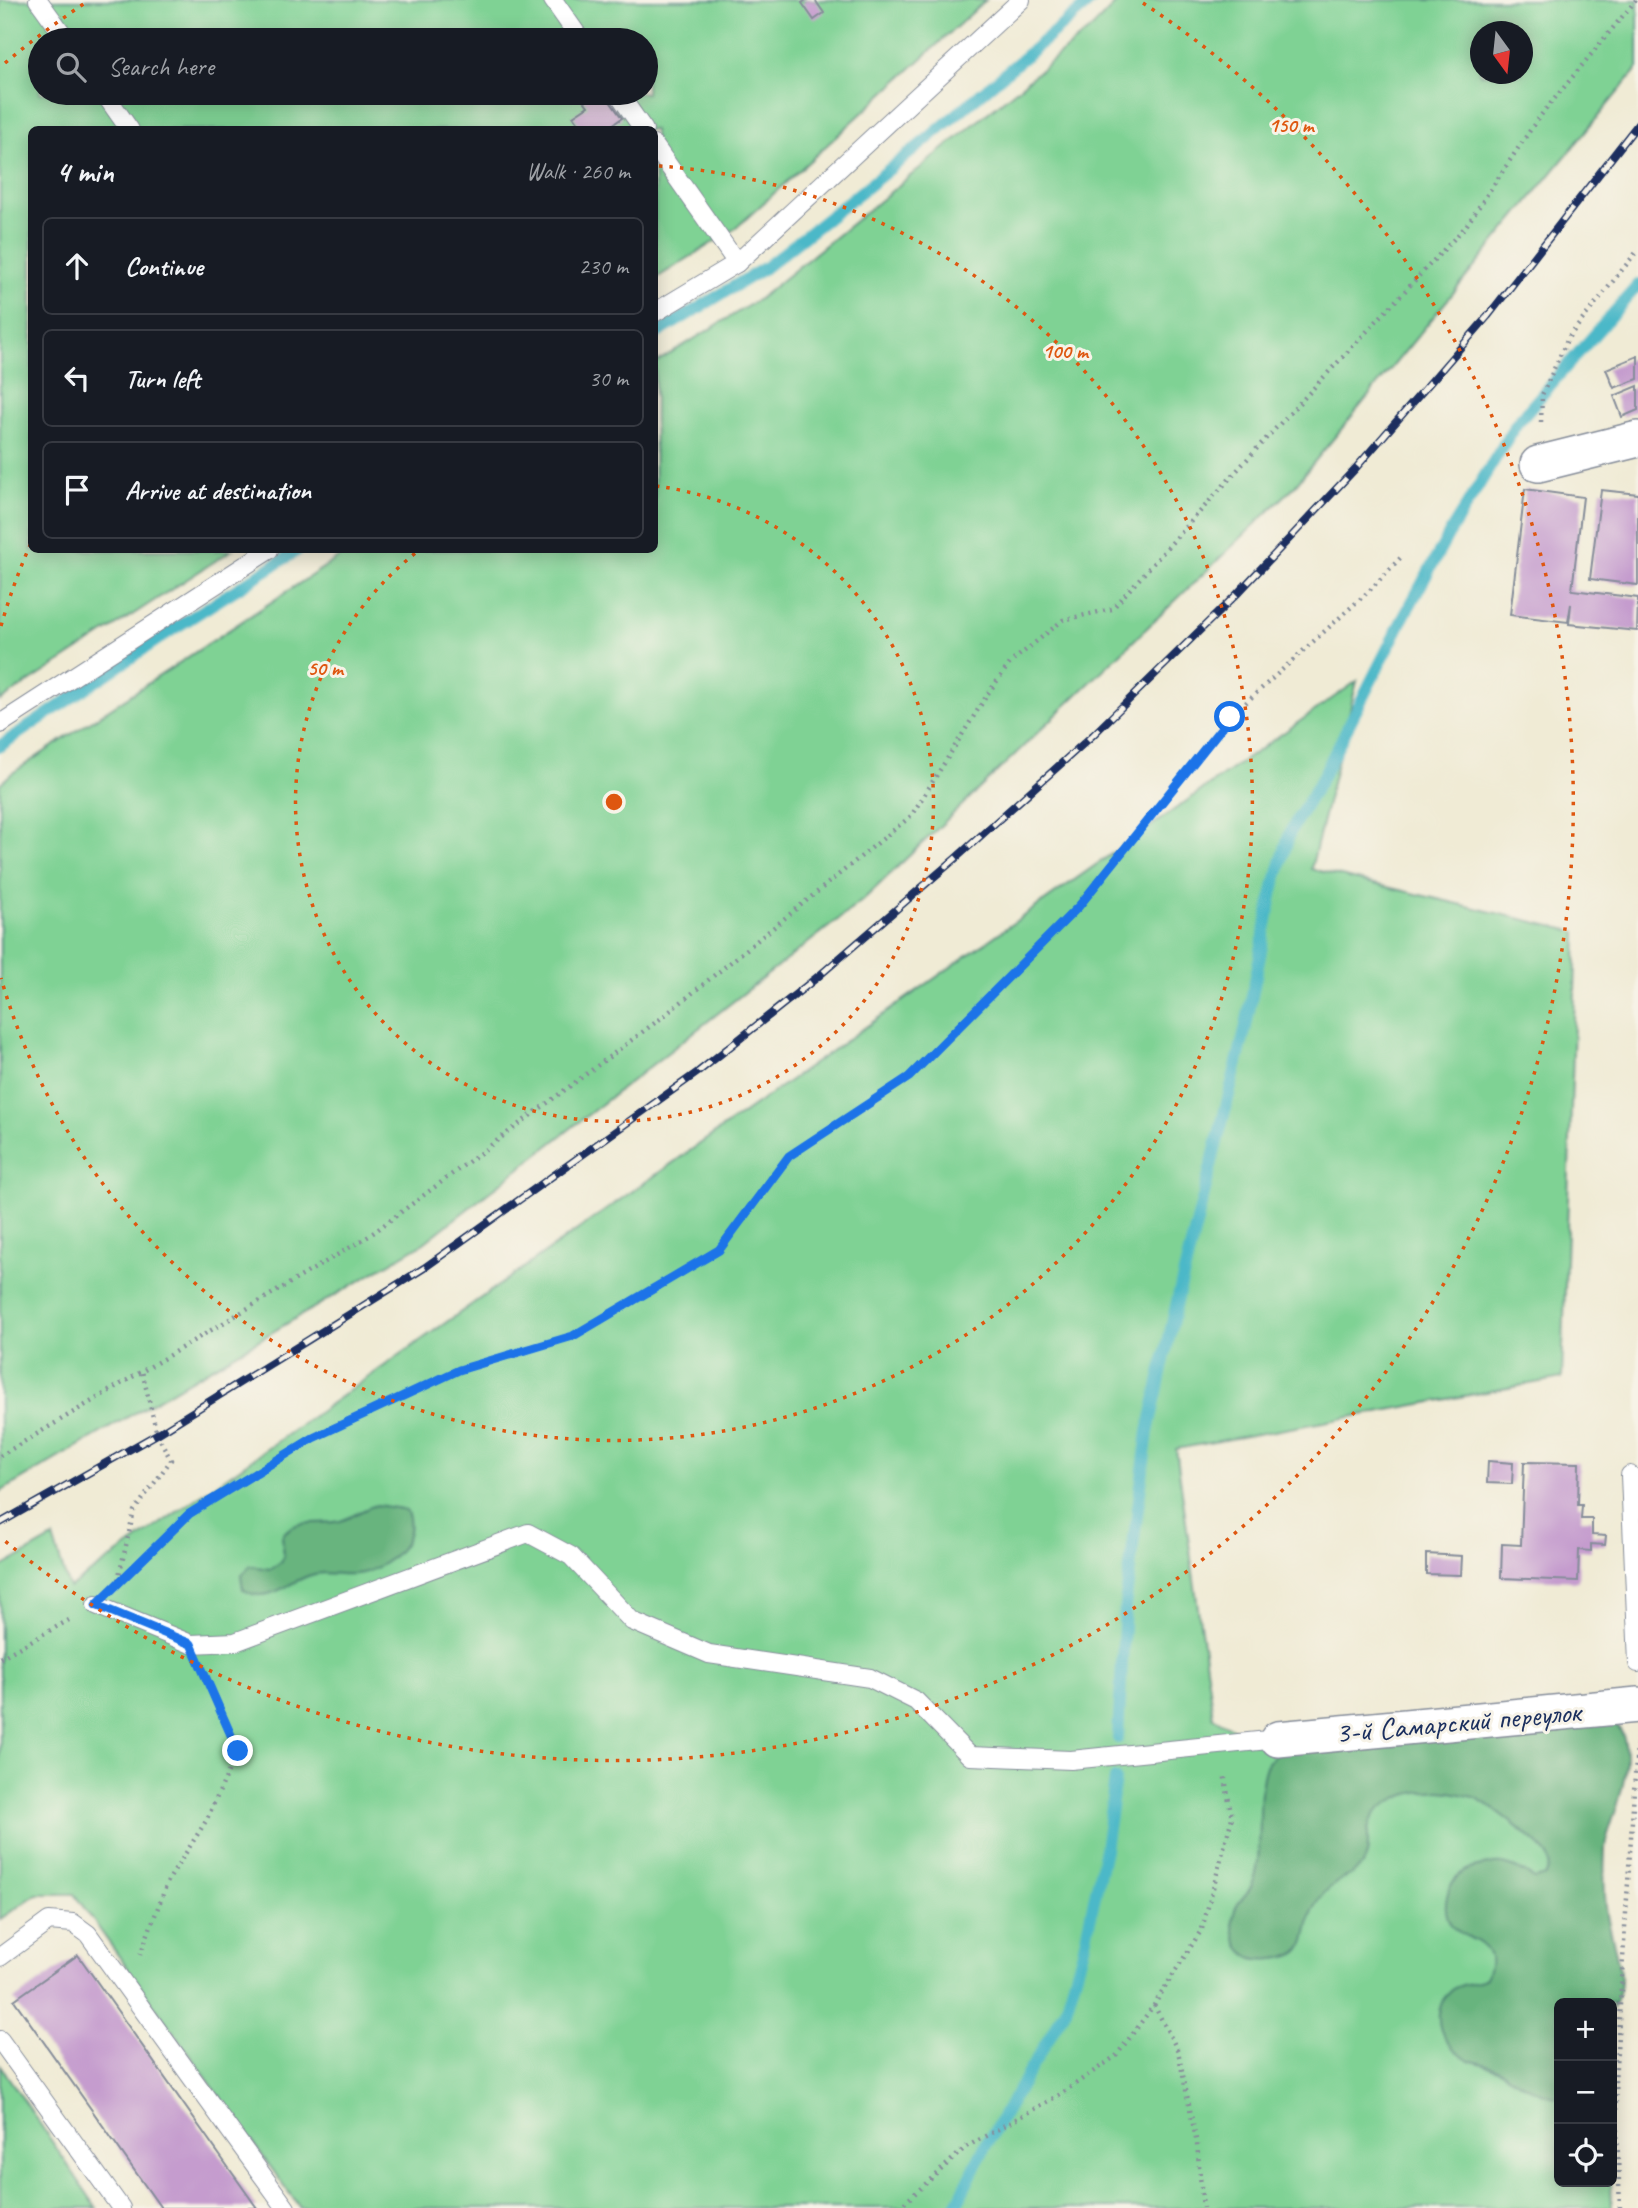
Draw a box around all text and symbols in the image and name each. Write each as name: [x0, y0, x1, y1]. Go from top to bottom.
north arrow: [1470, 21, 1533, 84]
search box: [28, 28, 658, 105]
icon: search: [52, 48, 90, 86]
text: Search here: [108, 50, 214, 83]
text: 150 m: [1268, 112, 1316, 138]
text: 4 min: [56, 153, 113, 191]
text: Walk · 260 m: [526, 157, 630, 186]
icon: ahead: [58, 247, 96, 285]
text: Continue: [125, 250, 203, 283]
text: 230 m: [579, 252, 628, 281]
text: 100 m: [1042, 338, 1090, 364]
icon: left: [58, 359, 96, 397]
text: Turn left: [125, 362, 200, 395]
text: 30 m: [589, 364, 628, 393]
icon: arrive: [58, 471, 96, 509]
text: Arrive at destination: [125, 474, 311, 507]
text: 50 m: [307, 655, 345, 681]
route start: [1214, 701, 1245, 732]
centre of rings: [602, 790, 626, 814]
street label: 3-й Самарский переулок: [1334, 1692, 1585, 1752]
route end: [222, 1735, 253, 1766]
map controls: [1554, 1998, 1617, 2187]
button: +: [1554, 1998, 1617, 2061]
button: −: [1554, 2061, 1617, 2124]
button: locate: [1554, 2124, 1617, 2187]

